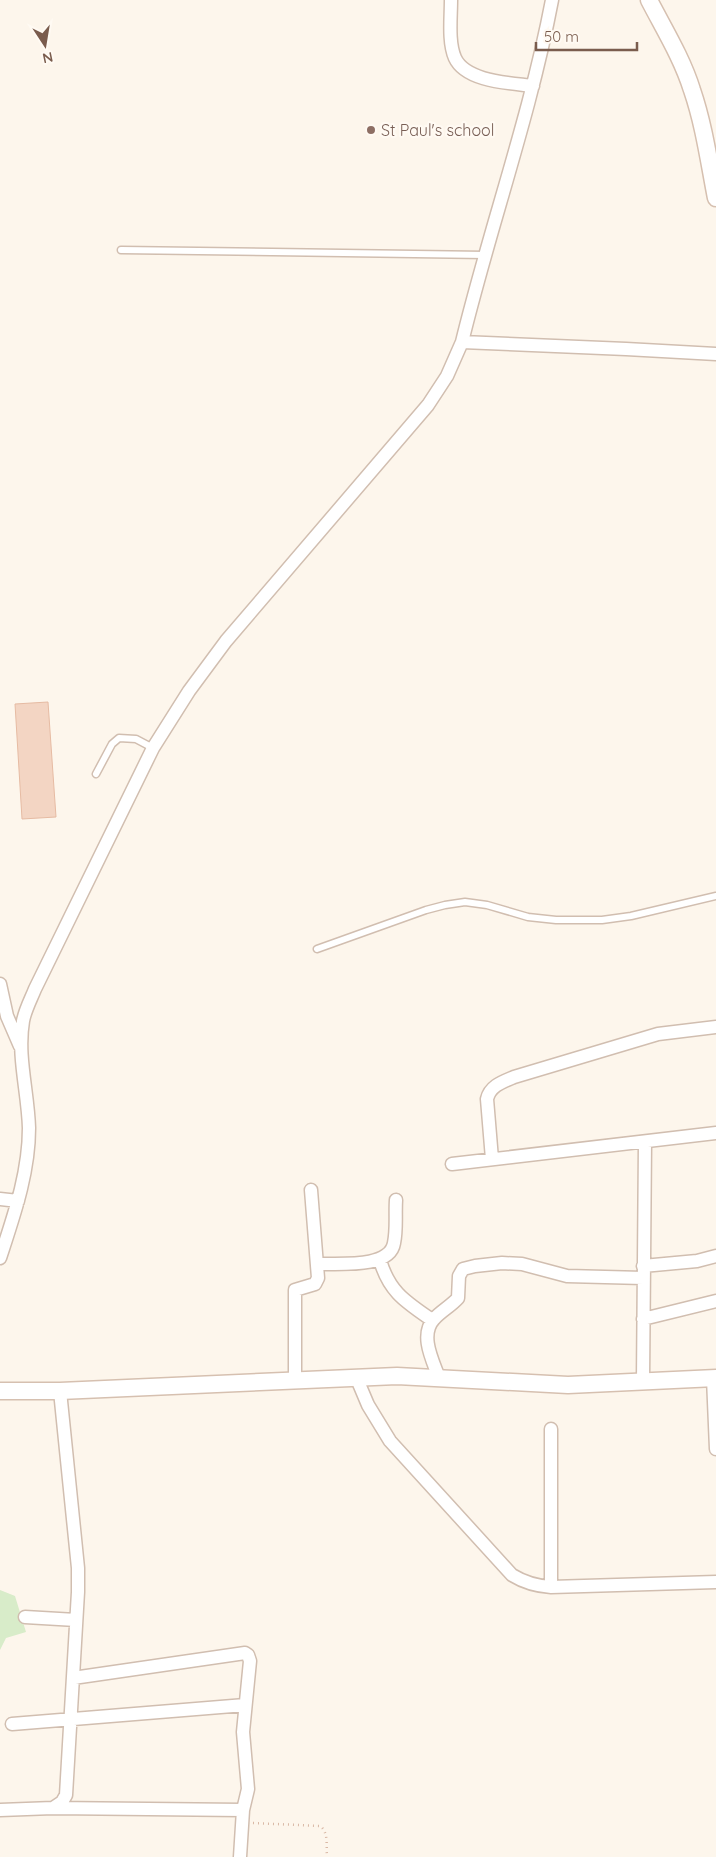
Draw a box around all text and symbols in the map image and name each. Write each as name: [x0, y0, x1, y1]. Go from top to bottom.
north arrow: [20, 20, 70, 70]
scale bar: [536, 20, 637, 52]
text: 50 m: [544, 27, 579, 46]
text: N: [41, 48, 55, 68]
place label: St Paul's school: [381, 120, 494, 140]
marker: St Paul's school: [365, 124, 377, 136]

